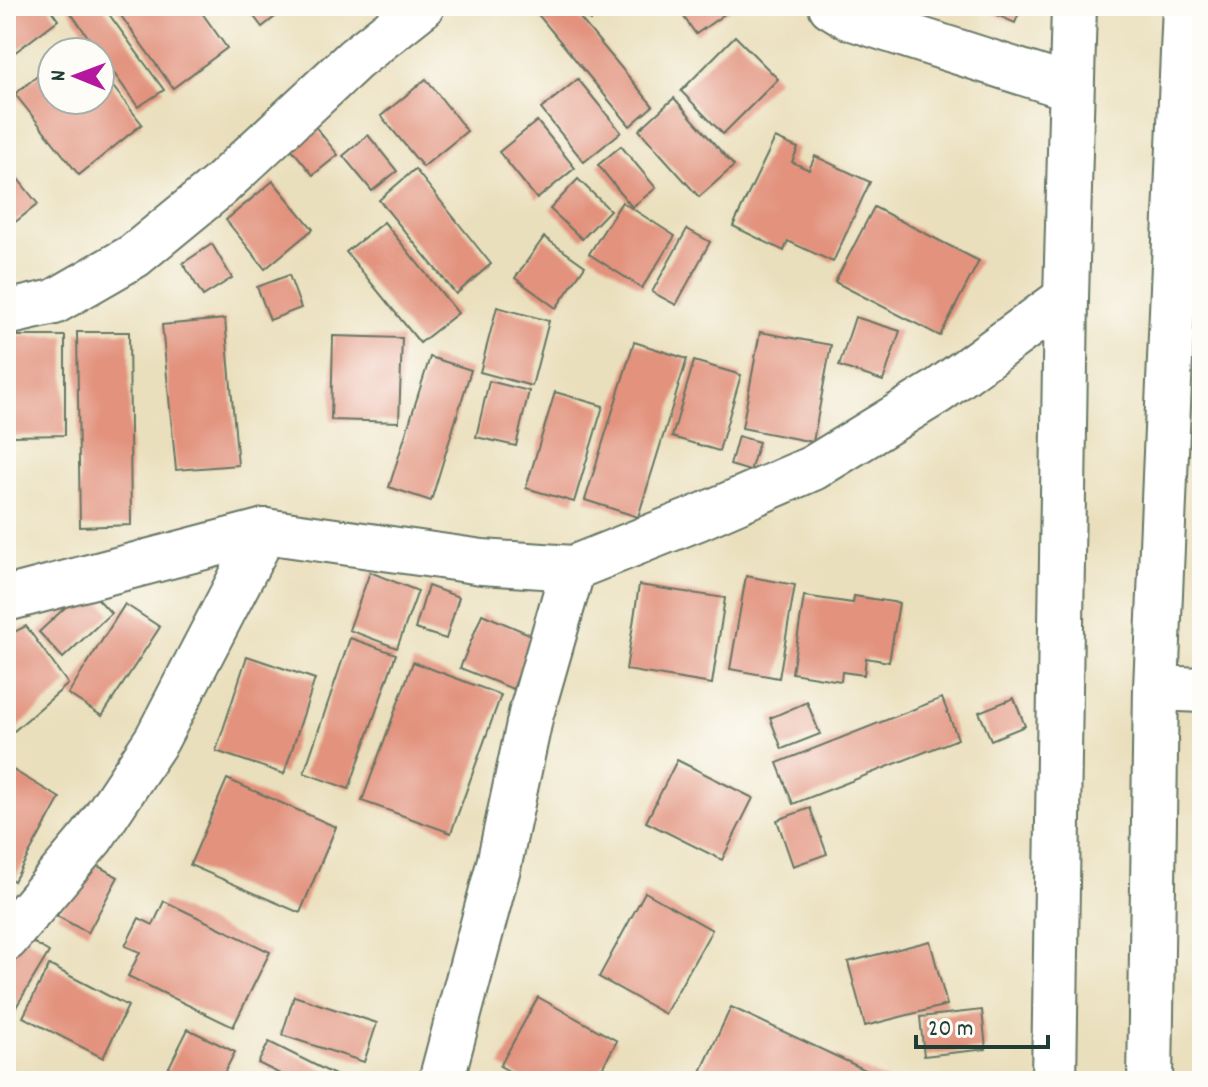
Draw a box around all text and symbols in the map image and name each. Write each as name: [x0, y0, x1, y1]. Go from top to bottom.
north arrow: [36, 36, 116, 116]
text: N: [44, 70, 75, 81]
scale bar: [916, 999, 1048, 1049]
text: 20 m: [928, 1013, 974, 1047]

